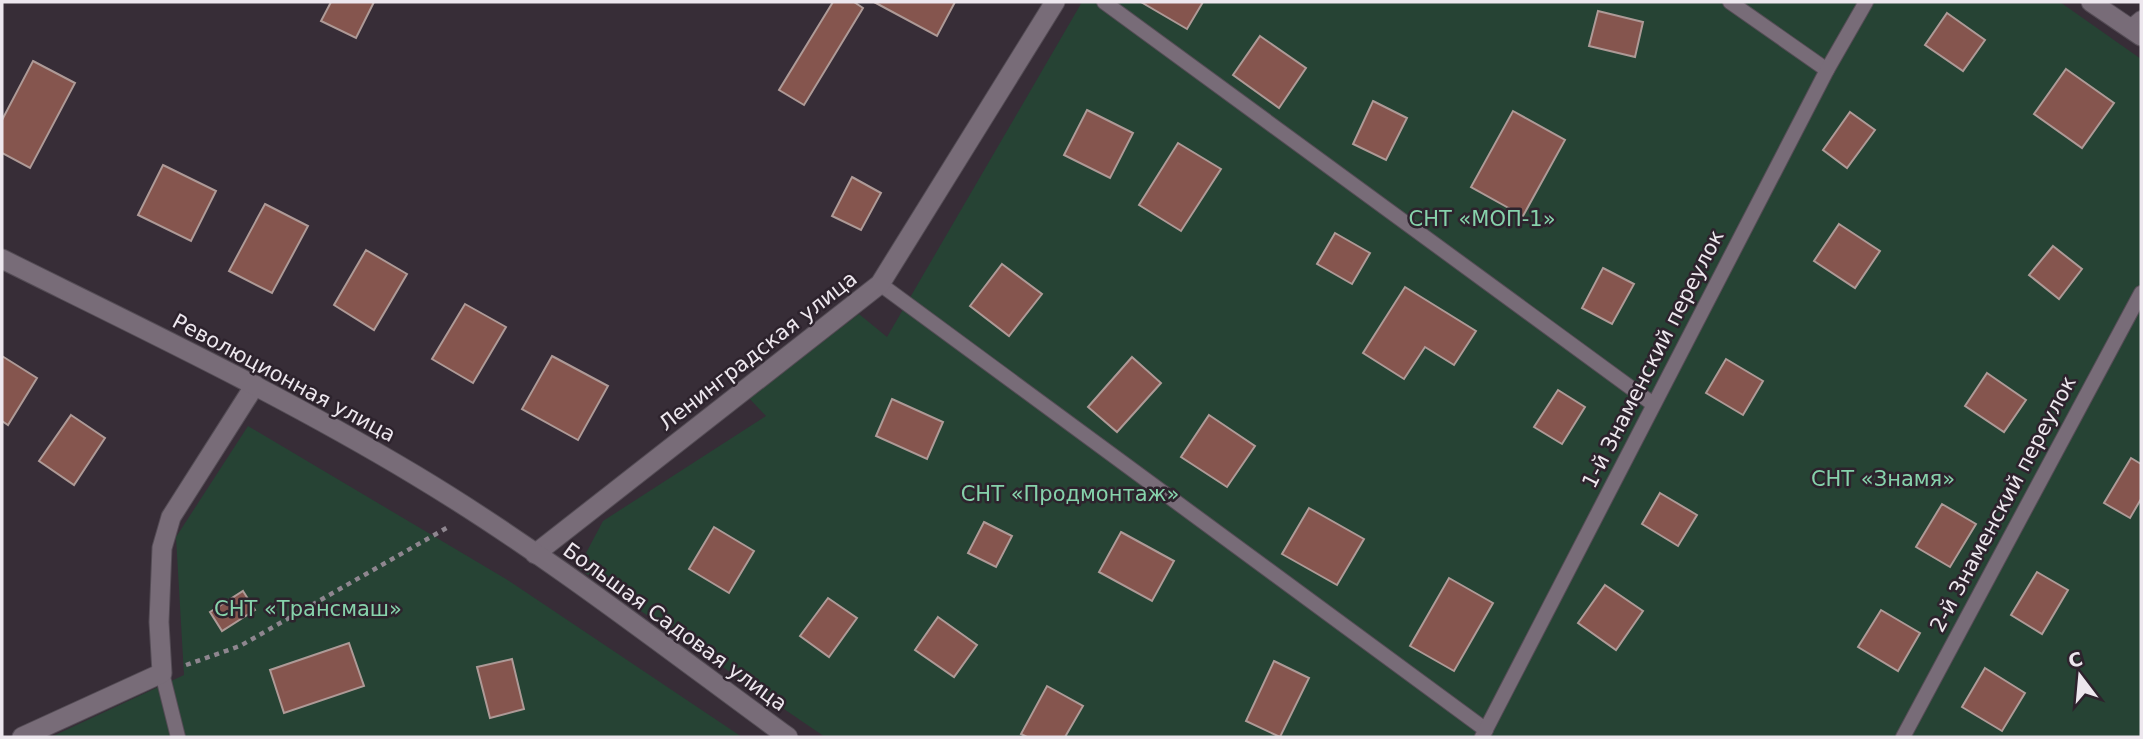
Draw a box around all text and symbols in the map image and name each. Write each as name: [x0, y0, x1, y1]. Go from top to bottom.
park label: СНТ «МОП-1»: [1408, 207, 1556, 231]
street label: 1-й Знаменский переулок: [1577, 226, 1729, 492]
street label: Ленинградская улица: [654, 266, 862, 436]
street label: Революционная улица: [168, 309, 400, 447]
street label: 2-й Знаменский переулок: [1925, 372, 2081, 636]
park label: СНТ «Знамя»: [1811, 467, 1955, 491]
park label: СНТ «Продмонтаж»: [961, 482, 1179, 506]
street label: Большая Садовая улица: [559, 538, 791, 716]
park label: СНТ «Трансмаш»: [214, 597, 402, 621]
north arrow: [2045, 641, 2115, 711]
text: С: [2066, 647, 2085, 672]

